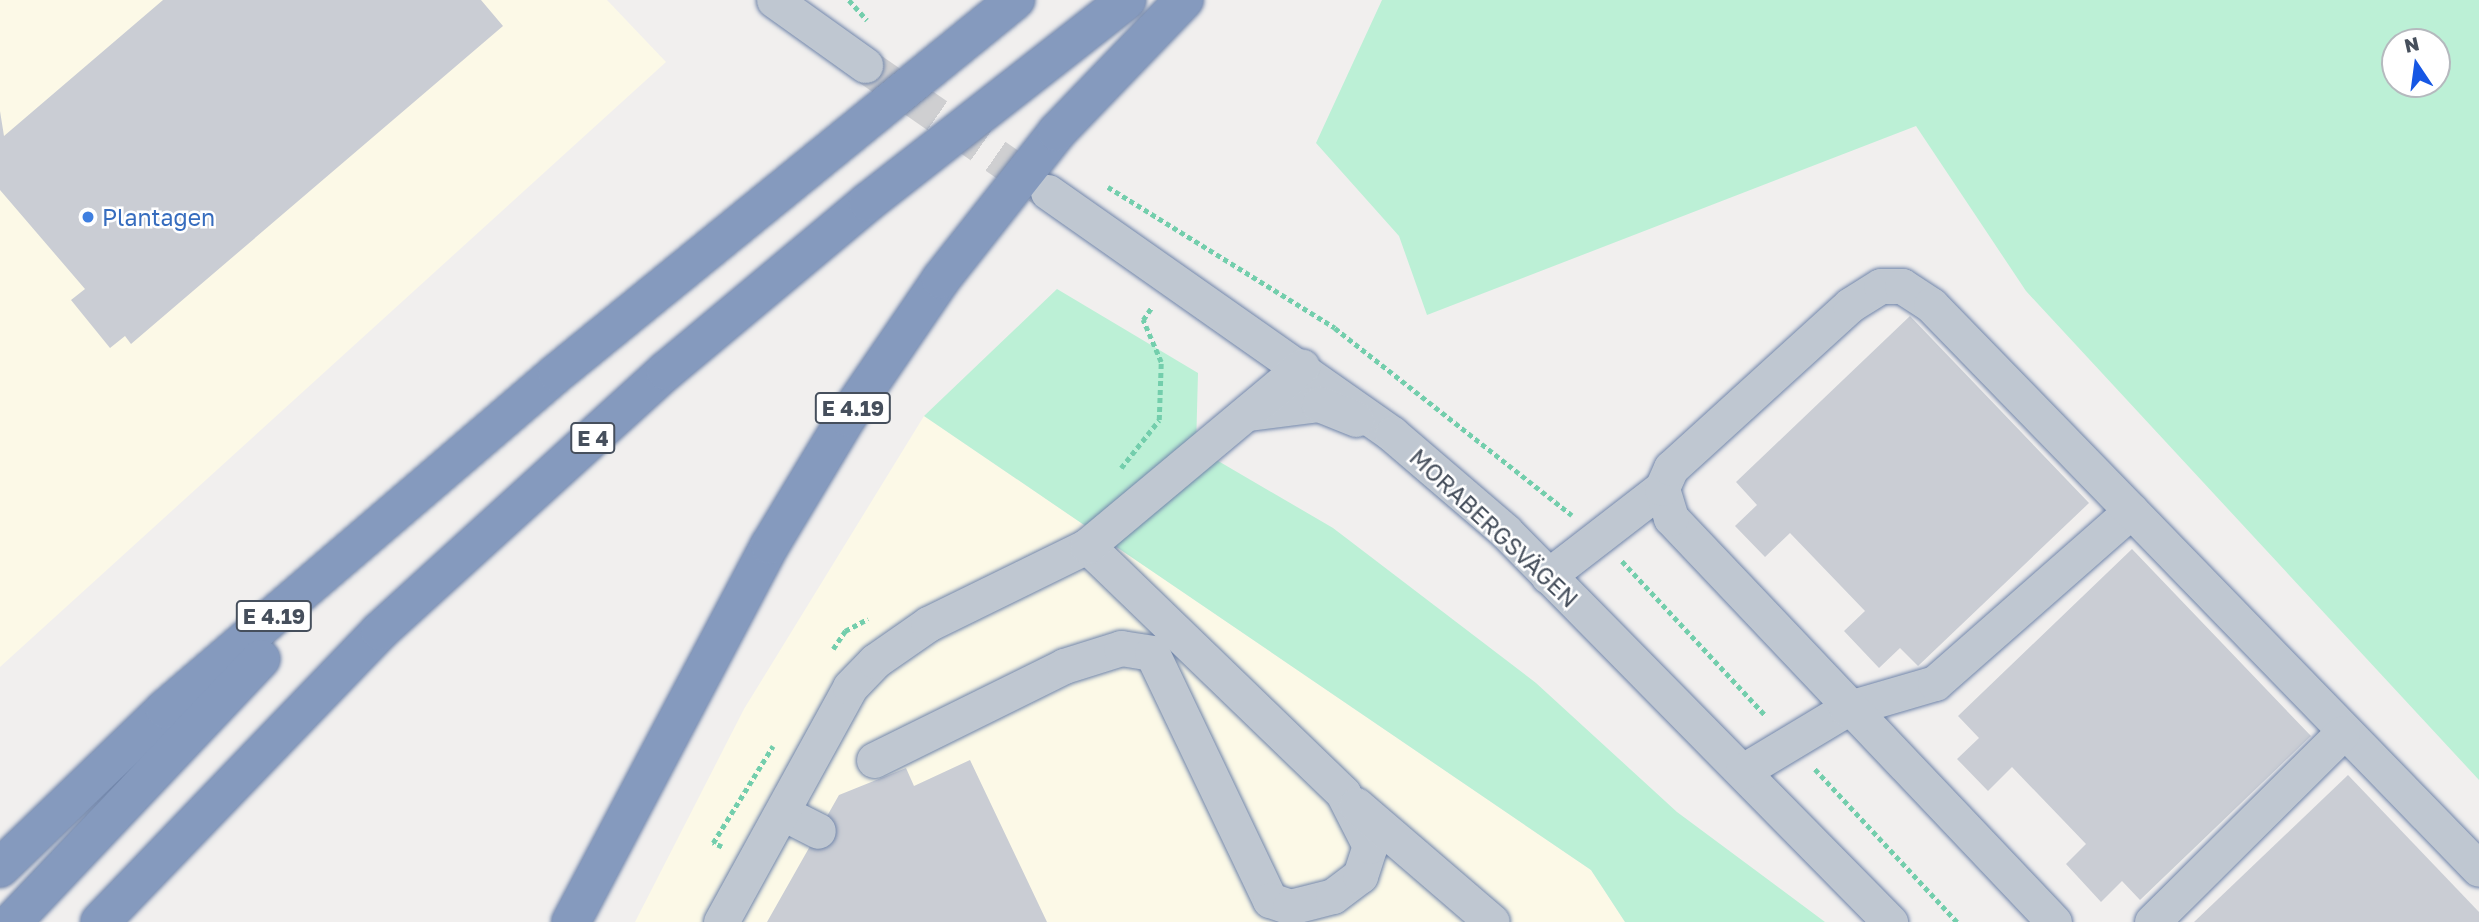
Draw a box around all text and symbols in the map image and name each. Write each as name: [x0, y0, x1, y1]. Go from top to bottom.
north arrow: [2381, 28, 2451, 98]
text: N: [2402, 31, 2421, 57]
place label: Plantagen: [102, 203, 215, 231]
marker: Plantagen: [80, 209, 96, 225]
road number: E 4.19: [814, 390, 892, 426]
road number: E 4: [570, 420, 616, 456]
street label: MORABERGSVÄGEN: [1404, 443, 1584, 613]
road number: E 4.19: [236, 598, 312, 634]

